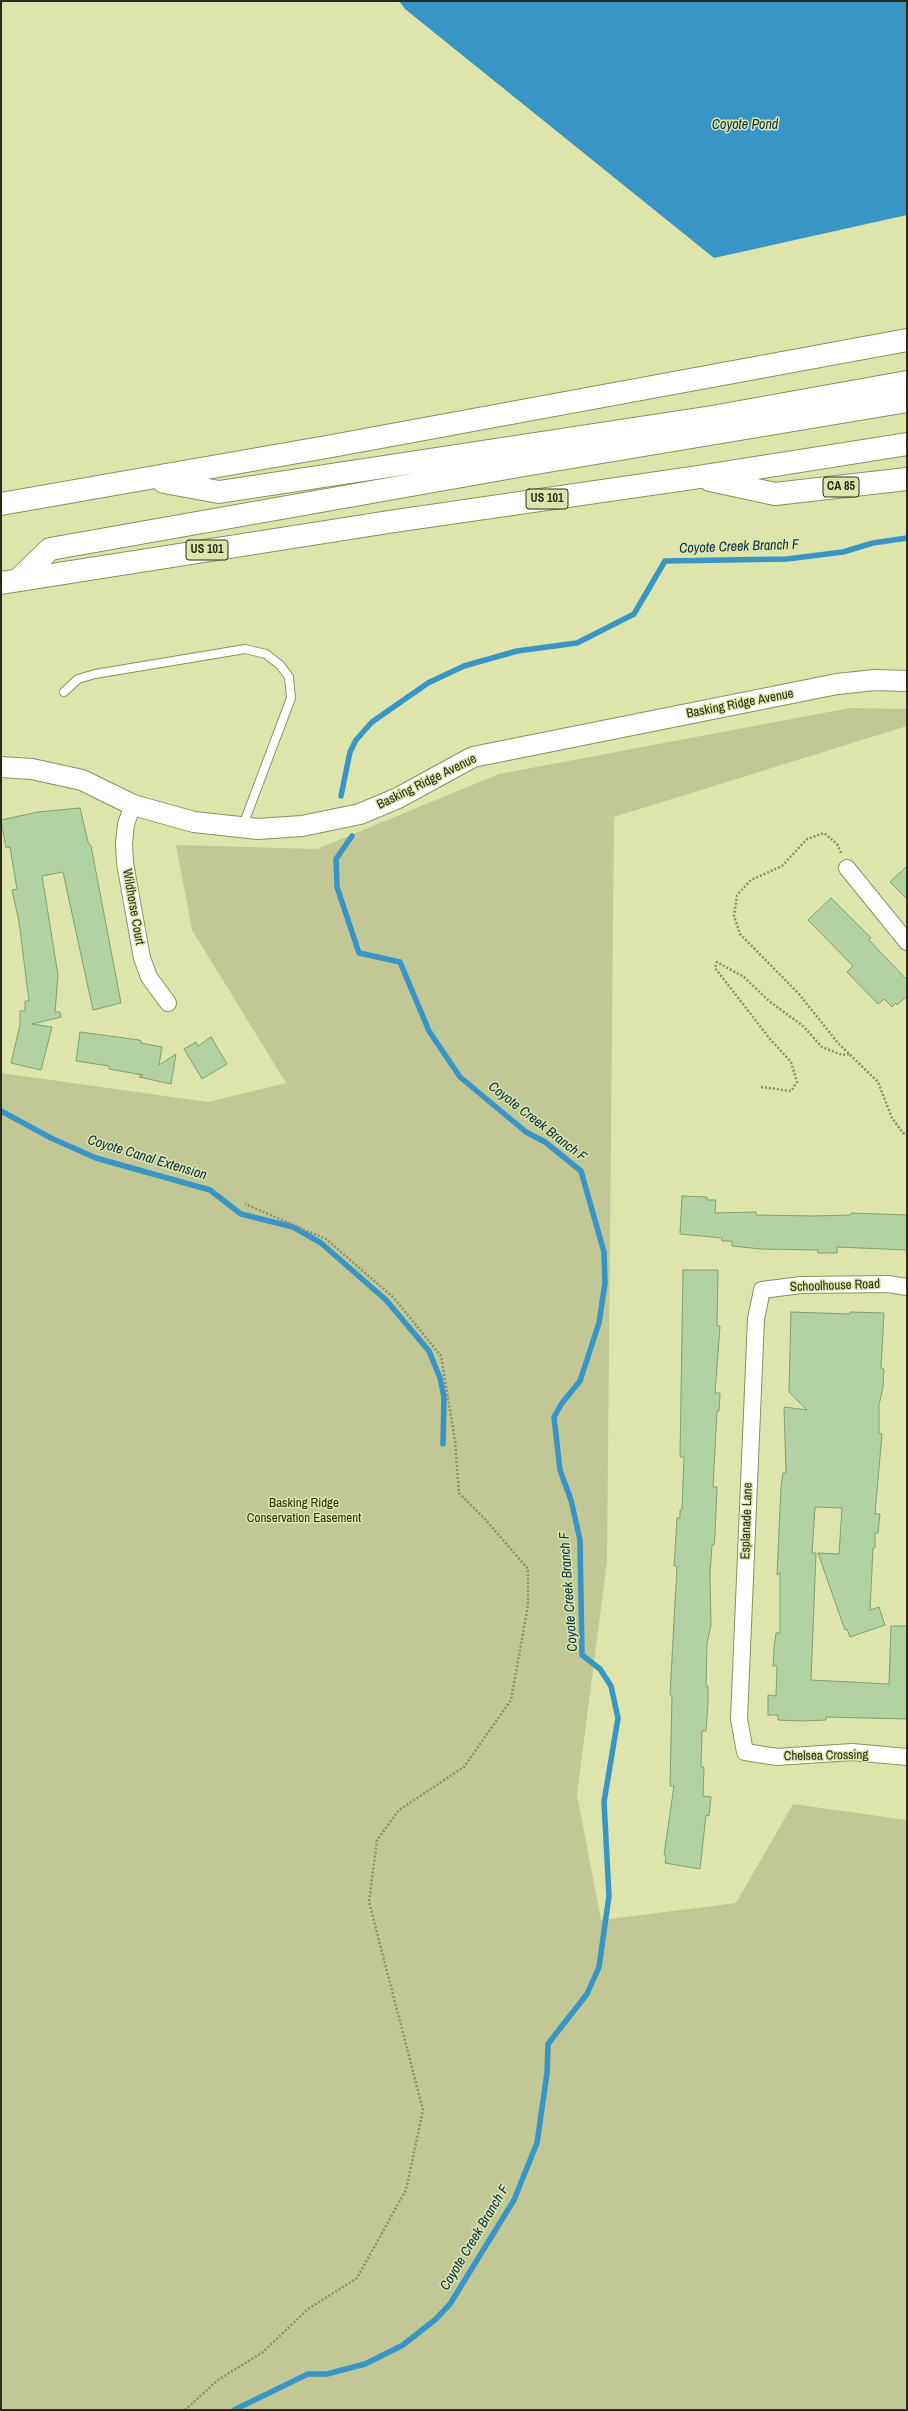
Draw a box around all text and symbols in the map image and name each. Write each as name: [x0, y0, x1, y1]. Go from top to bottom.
water label: Coyote Pond: [712, 117, 778, 133]
road number: CA 85: [823, 477, 859, 497]
road number: US 101: [526, 489, 568, 509]
water label: Coyote Creek Branch F: [679, 537, 799, 557]
road number: US 101: [186, 540, 228, 560]
street label: Basking Ridge Avenue: [685, 686, 795, 722]
street label: Basking Ridge Avenue: [375, 751, 479, 813]
street label: Wildhorse Court: [119, 868, 147, 946]
water label: Coyote Creek Branch F: [485, 1078, 589, 1166]
water label: Coyote Canal Extension: [85, 1132, 209, 1184]
street label: Schoolhouse Road: [790, 1277, 880, 1295]
street label: Esplanade Lane: [738, 1482, 756, 1560]
park label: Basking Ridge Conservation Easement: [247, 1496, 361, 1527]
water label: Coyote Creek Branch F: [556, 1532, 582, 1652]
street label: Chelsea Crossing: [784, 1747, 868, 1765]
water label: Coyote Creek Branch F: [437, 2182, 513, 2294]

